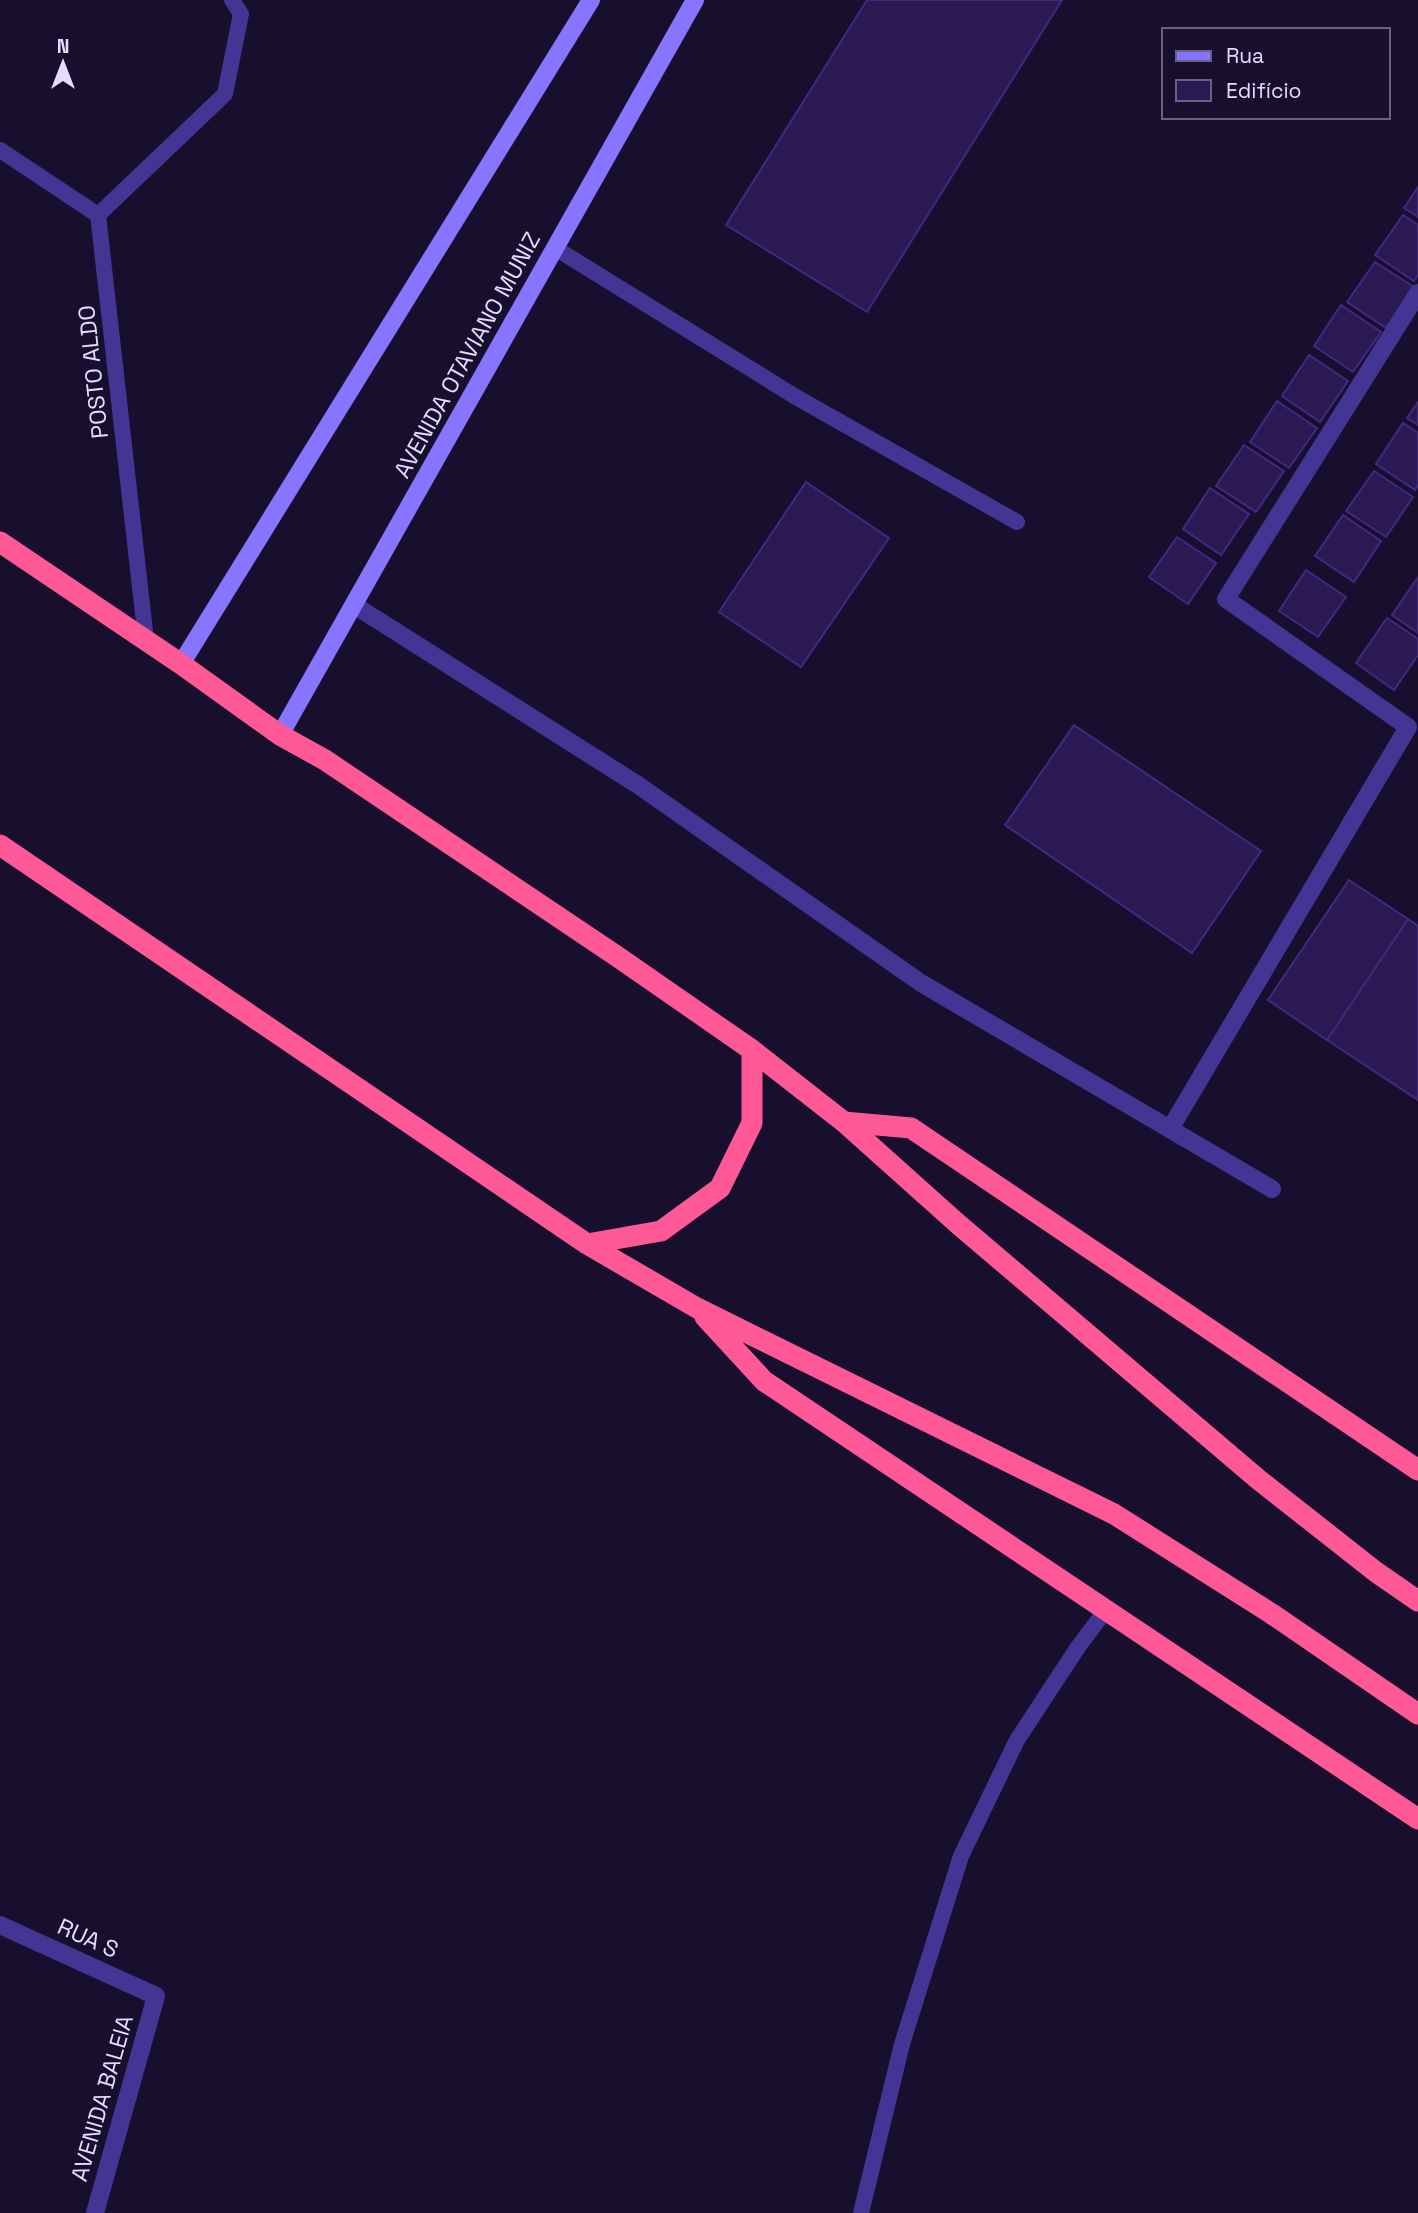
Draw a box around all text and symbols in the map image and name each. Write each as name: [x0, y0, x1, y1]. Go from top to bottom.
north arrow: [28, 28, 98, 98]
legend: [1162, 28, 1390, 119]
text: N: [57, 34, 69, 59]
text: Rua: [1226, 42, 1264, 69]
text: Edifício: [1226, 77, 1302, 104]
street label: AVENIDA OTAVIANO MUNIZ: [387, 227, 547, 483]
street label: POSTO ALDO: [71, 304, 115, 440]
street label: RUA S: [53, 1911, 123, 1965]
street label: AVENIDA BALEIA: [64, 2011, 140, 2185]

